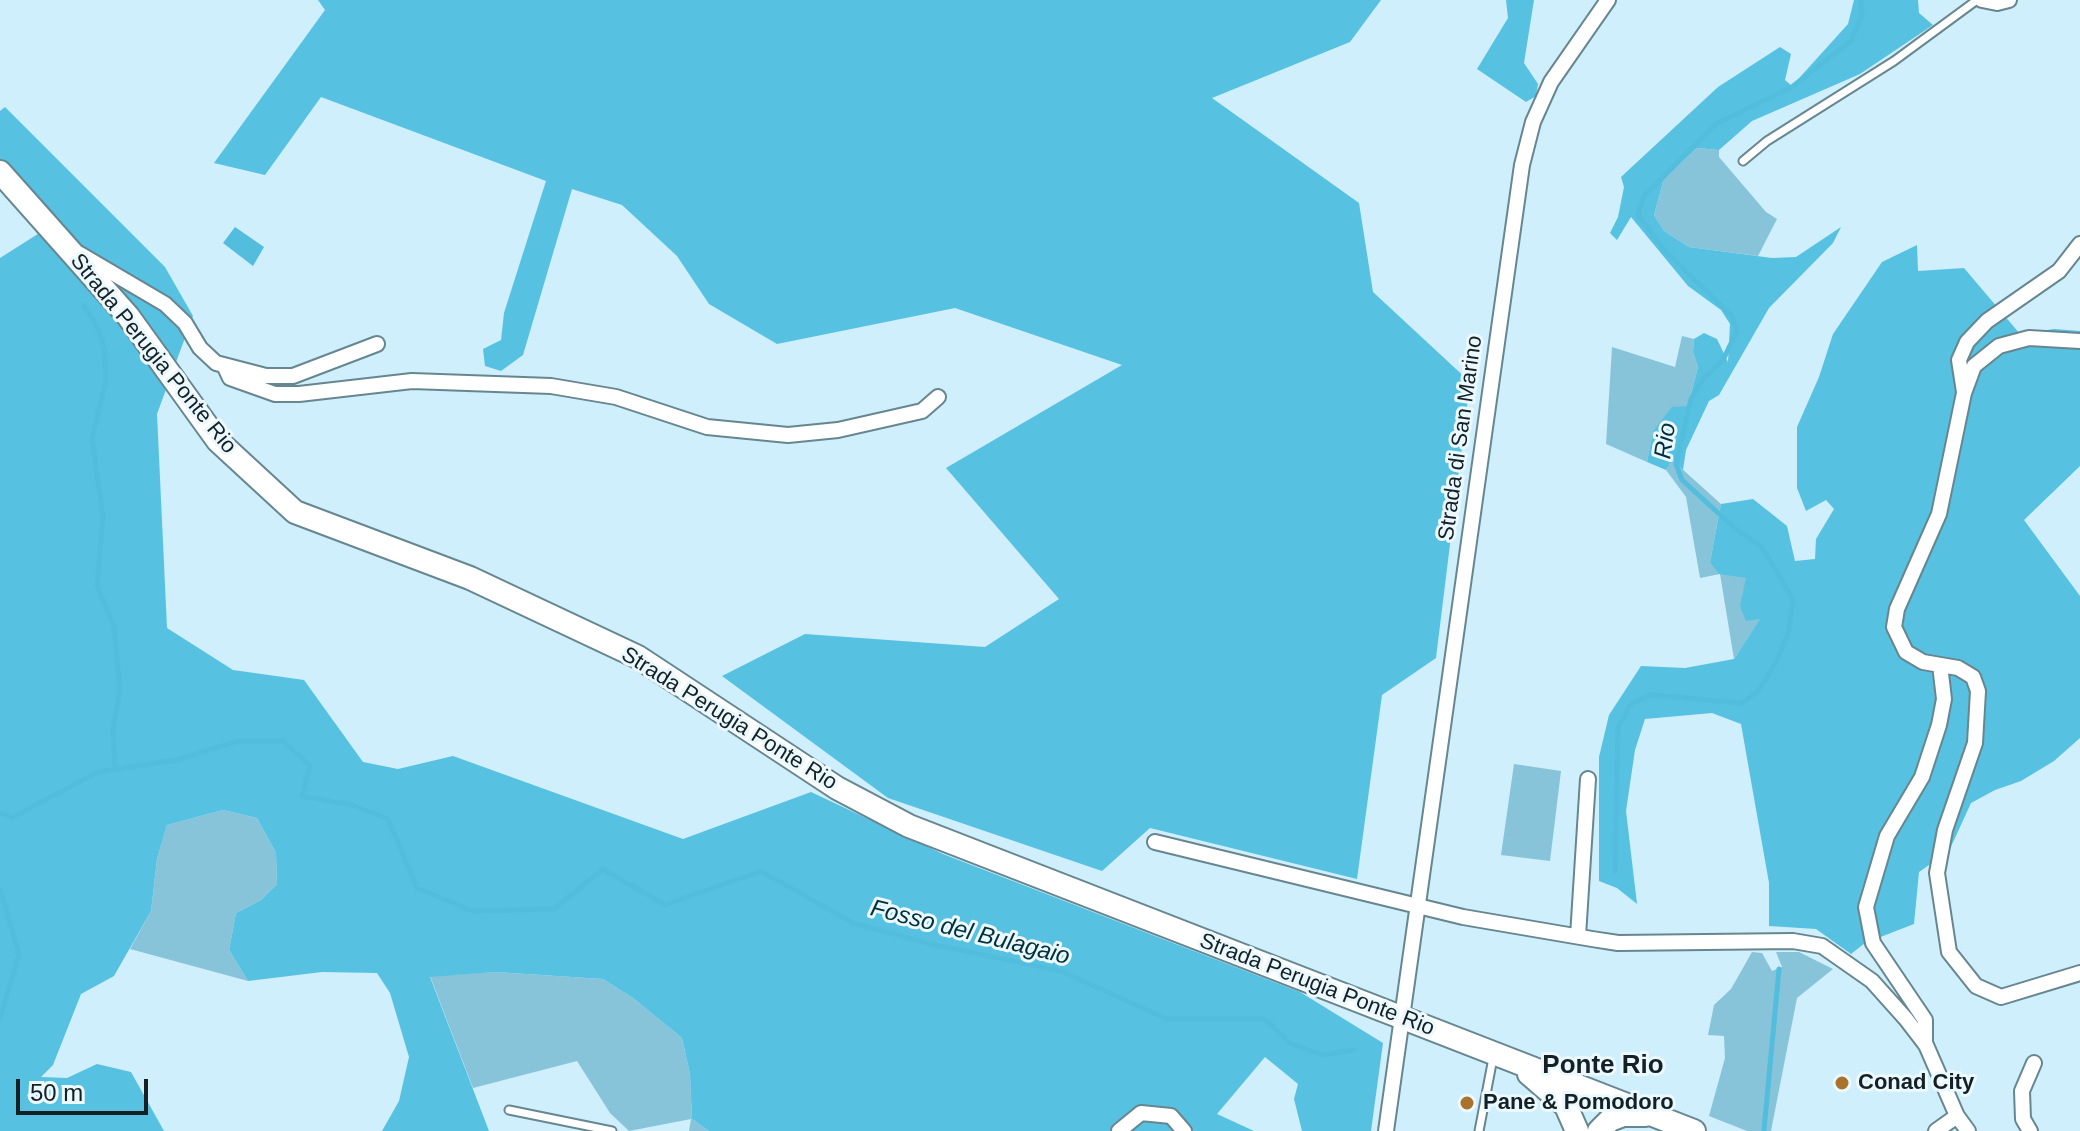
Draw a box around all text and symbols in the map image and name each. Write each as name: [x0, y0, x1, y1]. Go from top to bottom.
street label: Strada Perugia Ponte Rio: [64, 249, 242, 459]
street label: Strada di San Marino: [1434, 334, 1488, 542]
water label: Rio: [1649, 421, 1683, 461]
street label: Strada Perugia Ponte Rio: [616, 642, 842, 796]
water label: Fosso del Bulagaio: [867, 894, 1073, 972]
street label: Strada Perugia Ponte Rio: [1196, 928, 1438, 1042]
district label: Ponte Rio: [1542, 1050, 1664, 1082]
scale bar: [20, 1063, 152, 1113]
place label: Conad City: [1858, 1070, 1974, 1096]
marker: Conad City: [1833, 1074, 1851, 1092]
text: 50 m: [30, 1079, 83, 1106]
place label: Pane & Pomodoro: [1483, 1090, 1674, 1116]
marker: Pane & Pomodoro: [1458, 1094, 1476, 1112]

